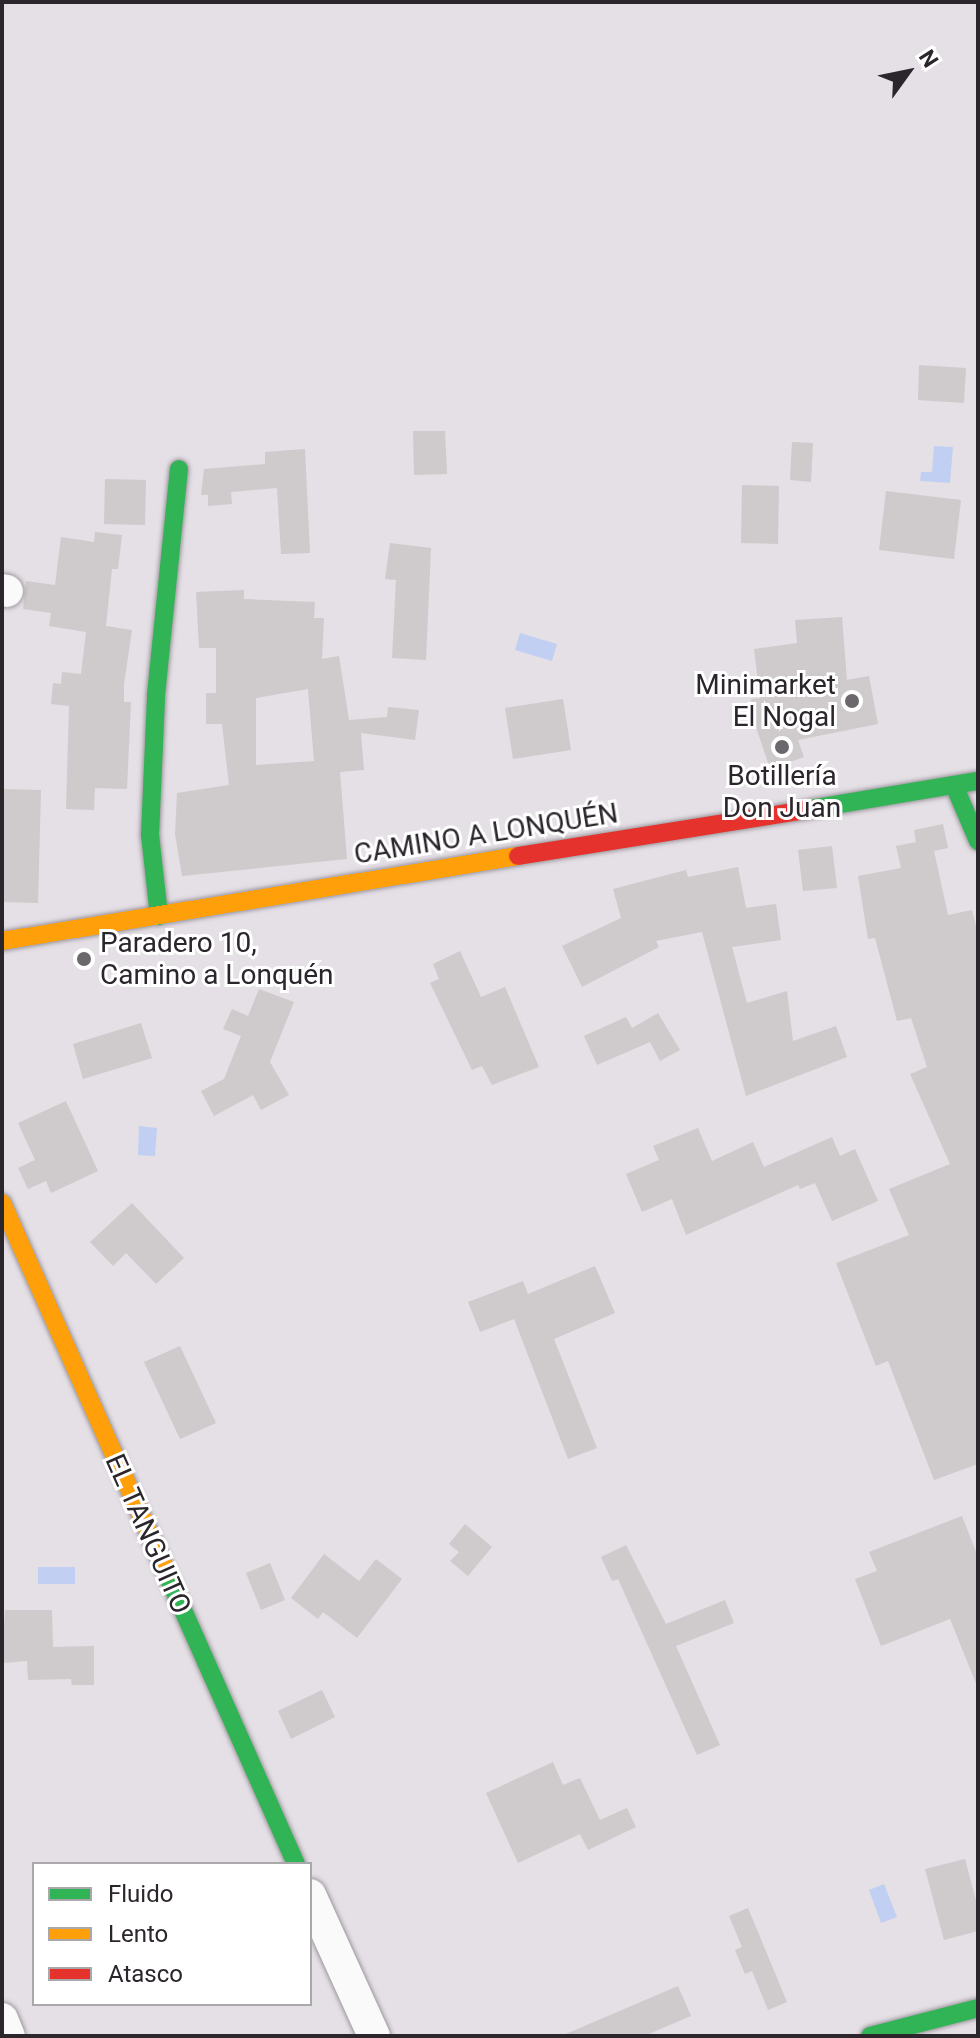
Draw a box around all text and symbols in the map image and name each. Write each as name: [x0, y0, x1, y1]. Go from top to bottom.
north arrow: [868, 32, 948, 112]
text: N: [914, 45, 943, 72]
place label: Minimarket El Nogal: [695, 668, 836, 734]
marker: Minimarket El Nogal: [843, 692, 861, 710]
marker: Botillería Don Juan: [773, 738, 791, 756]
place label: Botillería Don Juan: [723, 759, 841, 825]
street label: CAMINO A LONQUÉN: [352, 797, 620, 871]
place label: Paradero 10, Camino a Lonquén: [100, 926, 334, 992]
marker: Paradero 10, Camino a Lonquén: [75, 950, 93, 968]
street label: EL TANGUITO: [98, 1449, 198, 1619]
legend: [32, 1862, 312, 2006]
text: Fluido: [108, 1880, 173, 1908]
text: Lento: [108, 1920, 168, 1948]
text: Atasco: [108, 1960, 183, 1988]

